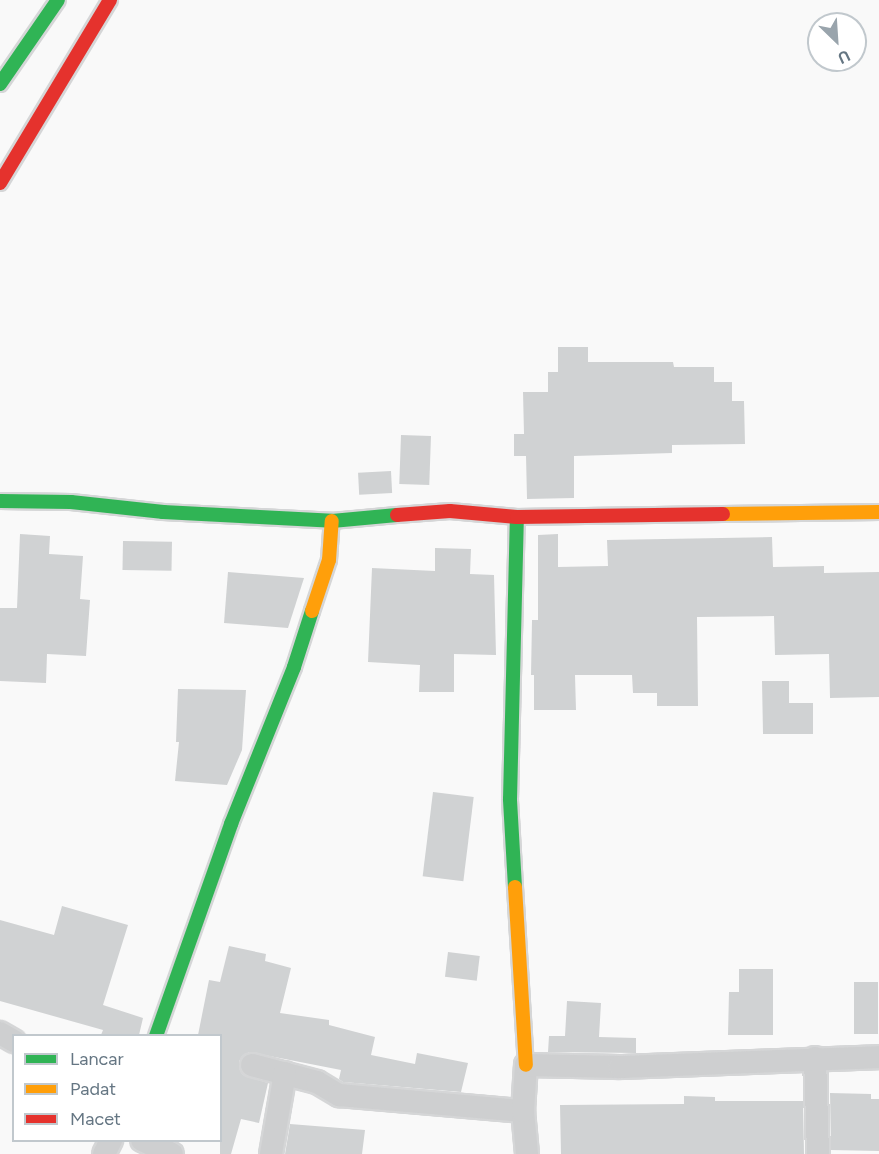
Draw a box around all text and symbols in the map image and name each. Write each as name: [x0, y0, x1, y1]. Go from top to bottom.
north arrow: [807, 12, 867, 72]
text: U: [835, 46, 853, 68]
legend: [12, 1034, 222, 1142]
text: Lancar: [70, 1048, 124, 1070]
text: Padat: [70, 1078, 116, 1100]
text: Macet: [70, 1108, 121, 1130]

